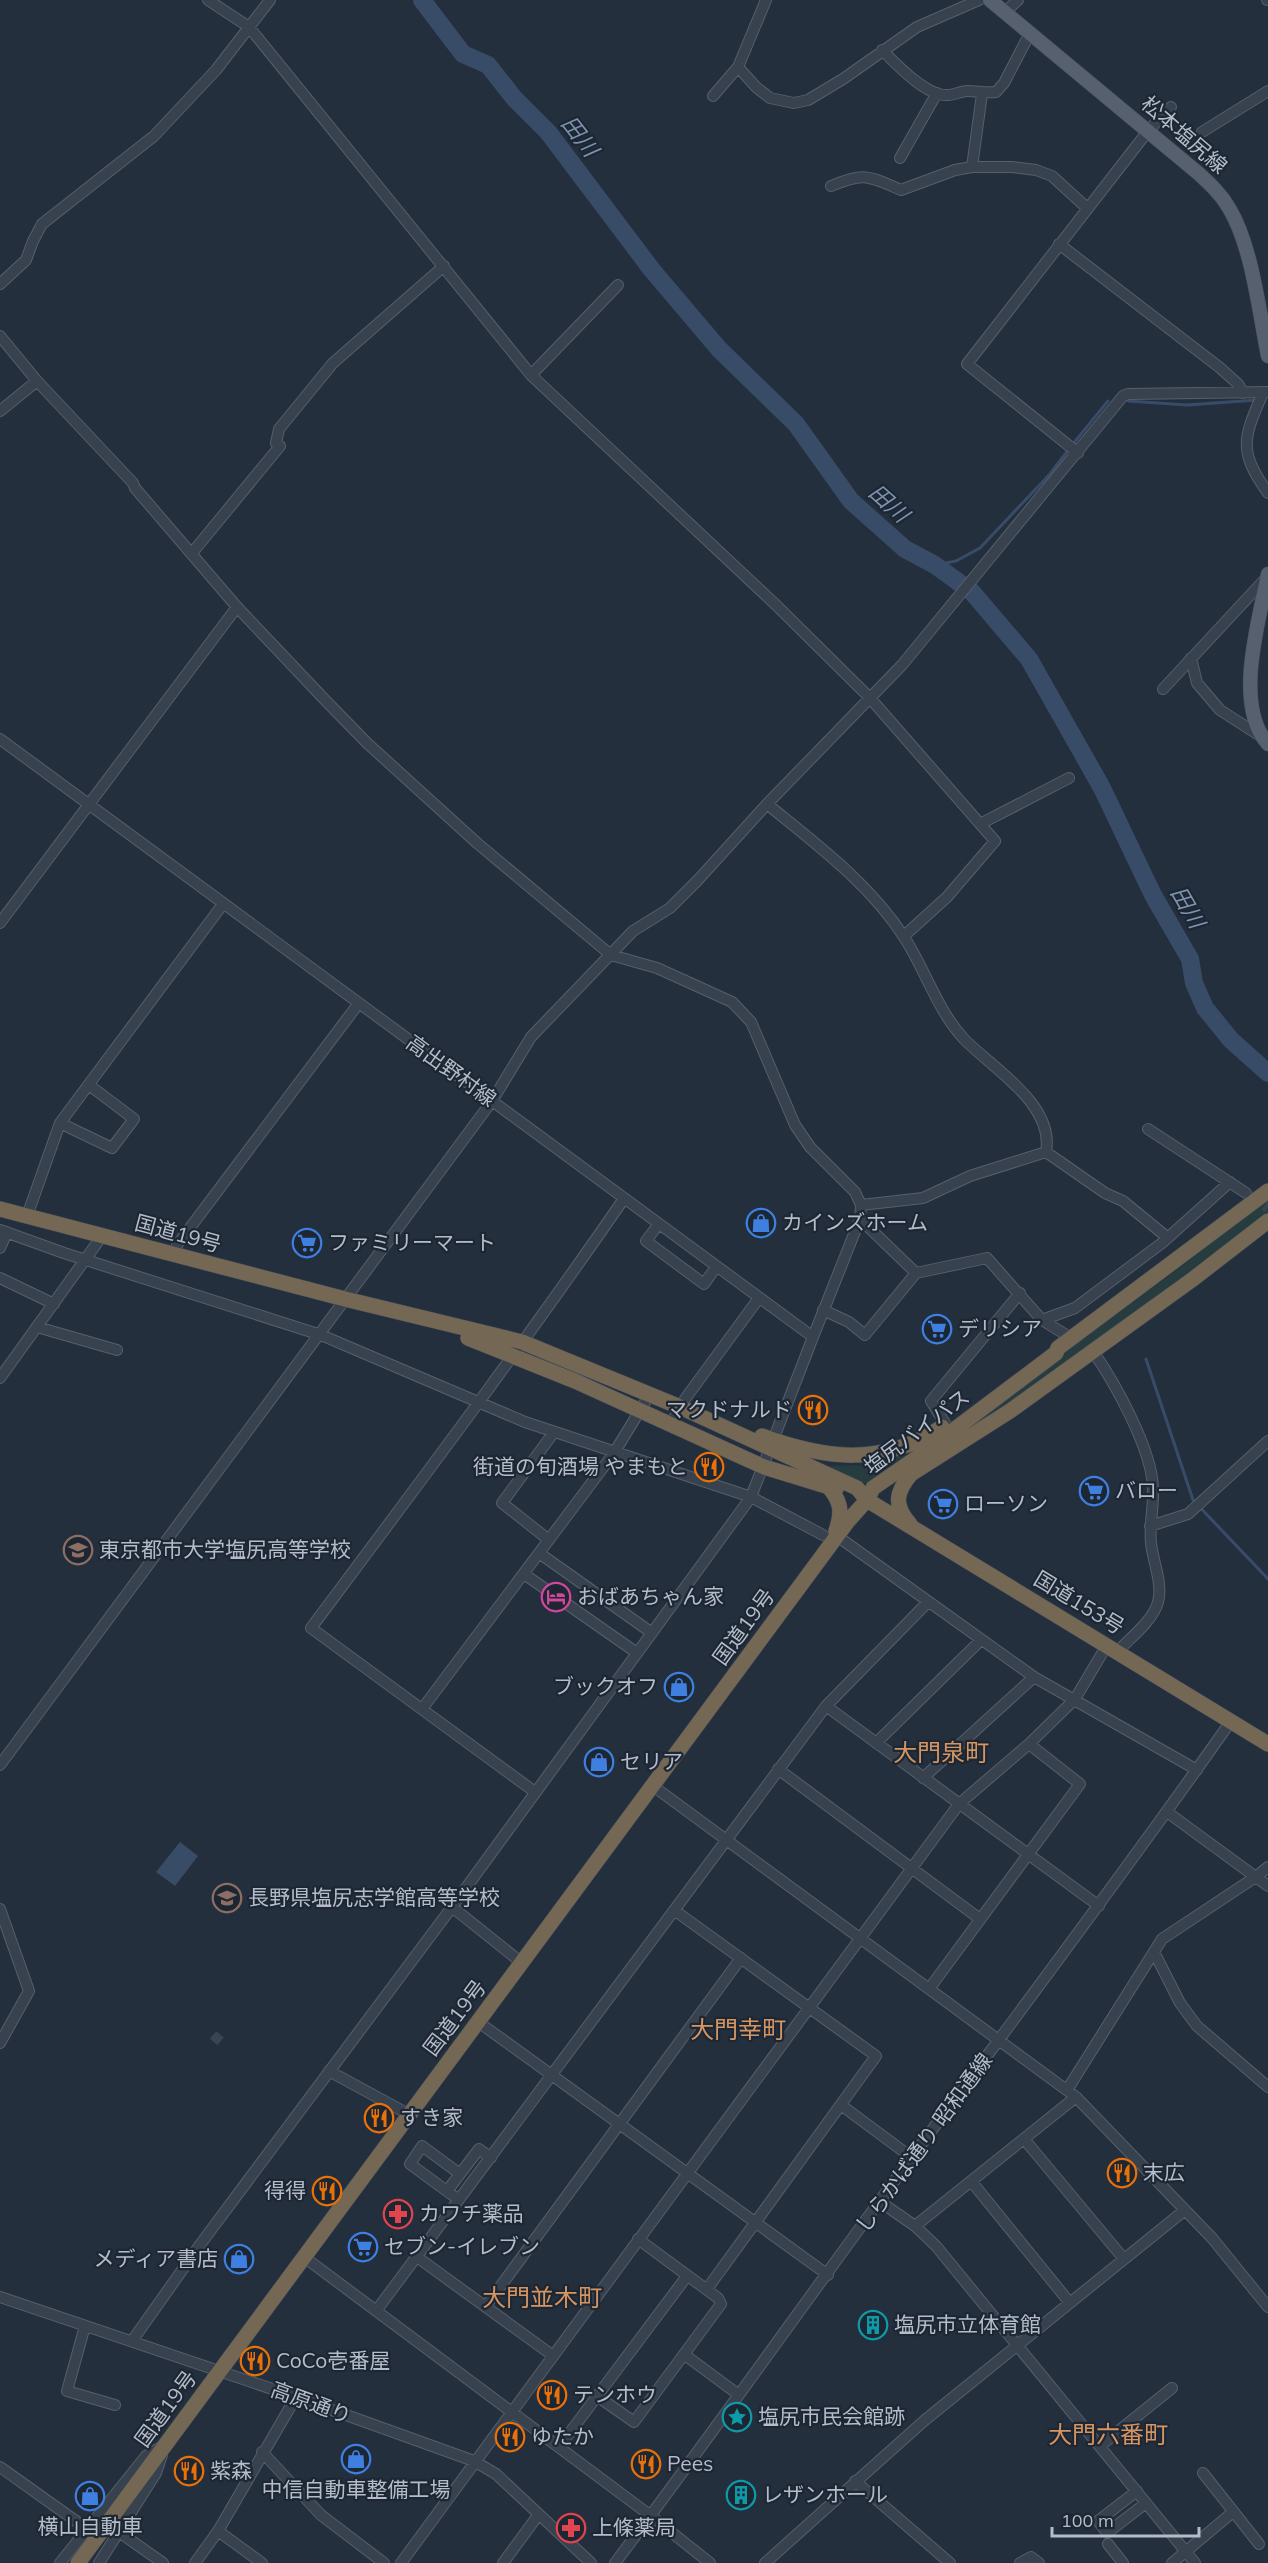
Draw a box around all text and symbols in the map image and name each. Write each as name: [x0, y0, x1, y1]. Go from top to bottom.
street label: 松本塩尻線: [1137, 90, 1233, 178]
water label: 田川: [555, 110, 606, 164]
water label: 田川: [863, 478, 916, 529]
water label: 田川: [1165, 881, 1212, 935]
street label: 高出野村線: [401, 1029, 502, 1112]
shop icon: カインズホーム: [745, 1207, 777, 1239]
street label: 国道19号: [132, 1209, 224, 1257]
place label: カインズホーム: [782, 1209, 928, 1235]
supermarket icon: ファミリーマート: [291, 1227, 323, 1259]
place label: ファミリーマート: [328, 1229, 496, 1255]
supermarket icon: デリシア: [921, 1313, 953, 1345]
place label: デリシア: [958, 1315, 1042, 1341]
street label: 塩尻バイパス: [858, 1383, 974, 1479]
restaurant icon: マクドナルド: [797, 1394, 829, 1426]
place label: マクドナルド: [666, 1396, 792, 1422]
restaurant icon: 街道の旬酒場 やまもと: [693, 1451, 725, 1483]
place label: 街道の旬酒場 やまもと: [473, 1453, 688, 1479]
supermarket icon: バロー: [1078, 1475, 1110, 1507]
place label: バロー: [1115, 1477, 1178, 1503]
supermarket icon: ローソン: [927, 1488, 959, 1520]
place label: ローソン: [964, 1490, 1048, 1516]
school or university icon: 東京都市大学塩尻高等学校: [62, 1534, 94, 1566]
place label: 東京都市大学塩尻高等学校: [99, 1536, 351, 1562]
street label: 国道153号: [1030, 1565, 1129, 1639]
hotel icon: おばあちゃん家: [540, 1581, 572, 1613]
place label: おばあちゃん家: [577, 1583, 724, 1609]
street label: 国道19号: [707, 1583, 780, 1670]
shop icon: ブックオフ: [663, 1671, 695, 1703]
place label: ブックオフ: [553, 1673, 658, 1699]
district label: 大門泉町: [893, 1737, 989, 1767]
shop icon: セリア: [583, 1746, 615, 1778]
place label: セリア: [620, 1748, 683, 1774]
school or university icon: 長野県塩尻志学館高等学校: [211, 1882, 243, 1914]
place label: 長野県塩尻志学館高等学校: [248, 1884, 500, 1910]
street label: 国道19号: [417, 1974, 491, 2060]
district label: 大門幸町: [690, 2014, 786, 2044]
street label: しらかば通り 昭和通線: [849, 2048, 997, 2237]
restaurant icon: すき家: [363, 2102, 395, 2134]
place label: すき家: [400, 2104, 463, 2130]
restaurant icon: 末広: [1106, 2157, 1138, 2189]
place label: 末広: [1143, 2159, 1185, 2185]
restaurant icon: 得得: [311, 2175, 343, 2207]
place label: 得得: [264, 2177, 306, 2203]
pharmacy icon: カワチ薬品: [382, 2198, 414, 2230]
place label: カワチ薬品: [419, 2200, 524, 2226]
supermarket icon: セブン-イレブン: [347, 2231, 379, 2263]
place label: セブン-イレブン: [384, 2233, 540, 2259]
shop icon: メディア書店: [223, 2243, 255, 2275]
place label: メディア書店: [93, 2245, 218, 2271]
district label: 大門並木町: [482, 2282, 602, 2312]
building icon: 塩尻市立体育館: [857, 2309, 889, 2341]
place label: 塩尻市立体育館: [894, 2311, 1041, 2337]
restaurant icon: CoCo壱番屋: [239, 2345, 271, 2377]
place label: CoCo壱番屋: [276, 2347, 390, 2373]
street label: 国道19号: [129, 2365, 202, 2452]
street label: 高原通り: [267, 2375, 355, 2429]
restaurant icon: テンホウ: [536, 2379, 568, 2411]
place label: テンホウ: [573, 2381, 657, 2407]
place icon: 塩尻市民会館跡: [721, 2401, 753, 2433]
place label: 塩尻市民会館跡: [758, 2403, 905, 2429]
district label: 大門六番町: [1048, 2419, 1168, 2449]
restaurant icon: ゆたか: [494, 2421, 526, 2453]
place label: ゆたか: [531, 2423, 594, 2449]
shop icon: 中信自動車整備工場: [340, 2443, 372, 2475]
restaurant icon: Pees: [630, 2448, 662, 2480]
place label: Pees: [667, 2450, 713, 2476]
restaurant icon: 紫森: [173, 2455, 205, 2487]
place label: 紫森: [210, 2457, 252, 2483]
place label: 中信自動車整備工場: [262, 2476, 451, 2502]
building icon: レザンホール: [725, 2479, 757, 2511]
shop icon: 横山自動車: [74, 2480, 106, 2512]
place label: レザンホール: [762, 2481, 888, 2507]
scale bar: [1052, 2500, 1199, 2538]
text: 100 m: [1061, 2509, 1114, 2532]
pharmacy icon: 上條薬局: [555, 2512, 587, 2544]
place label: 横山自動車: [38, 2513, 143, 2539]
place label: 上條薬局: [592, 2514, 676, 2540]

